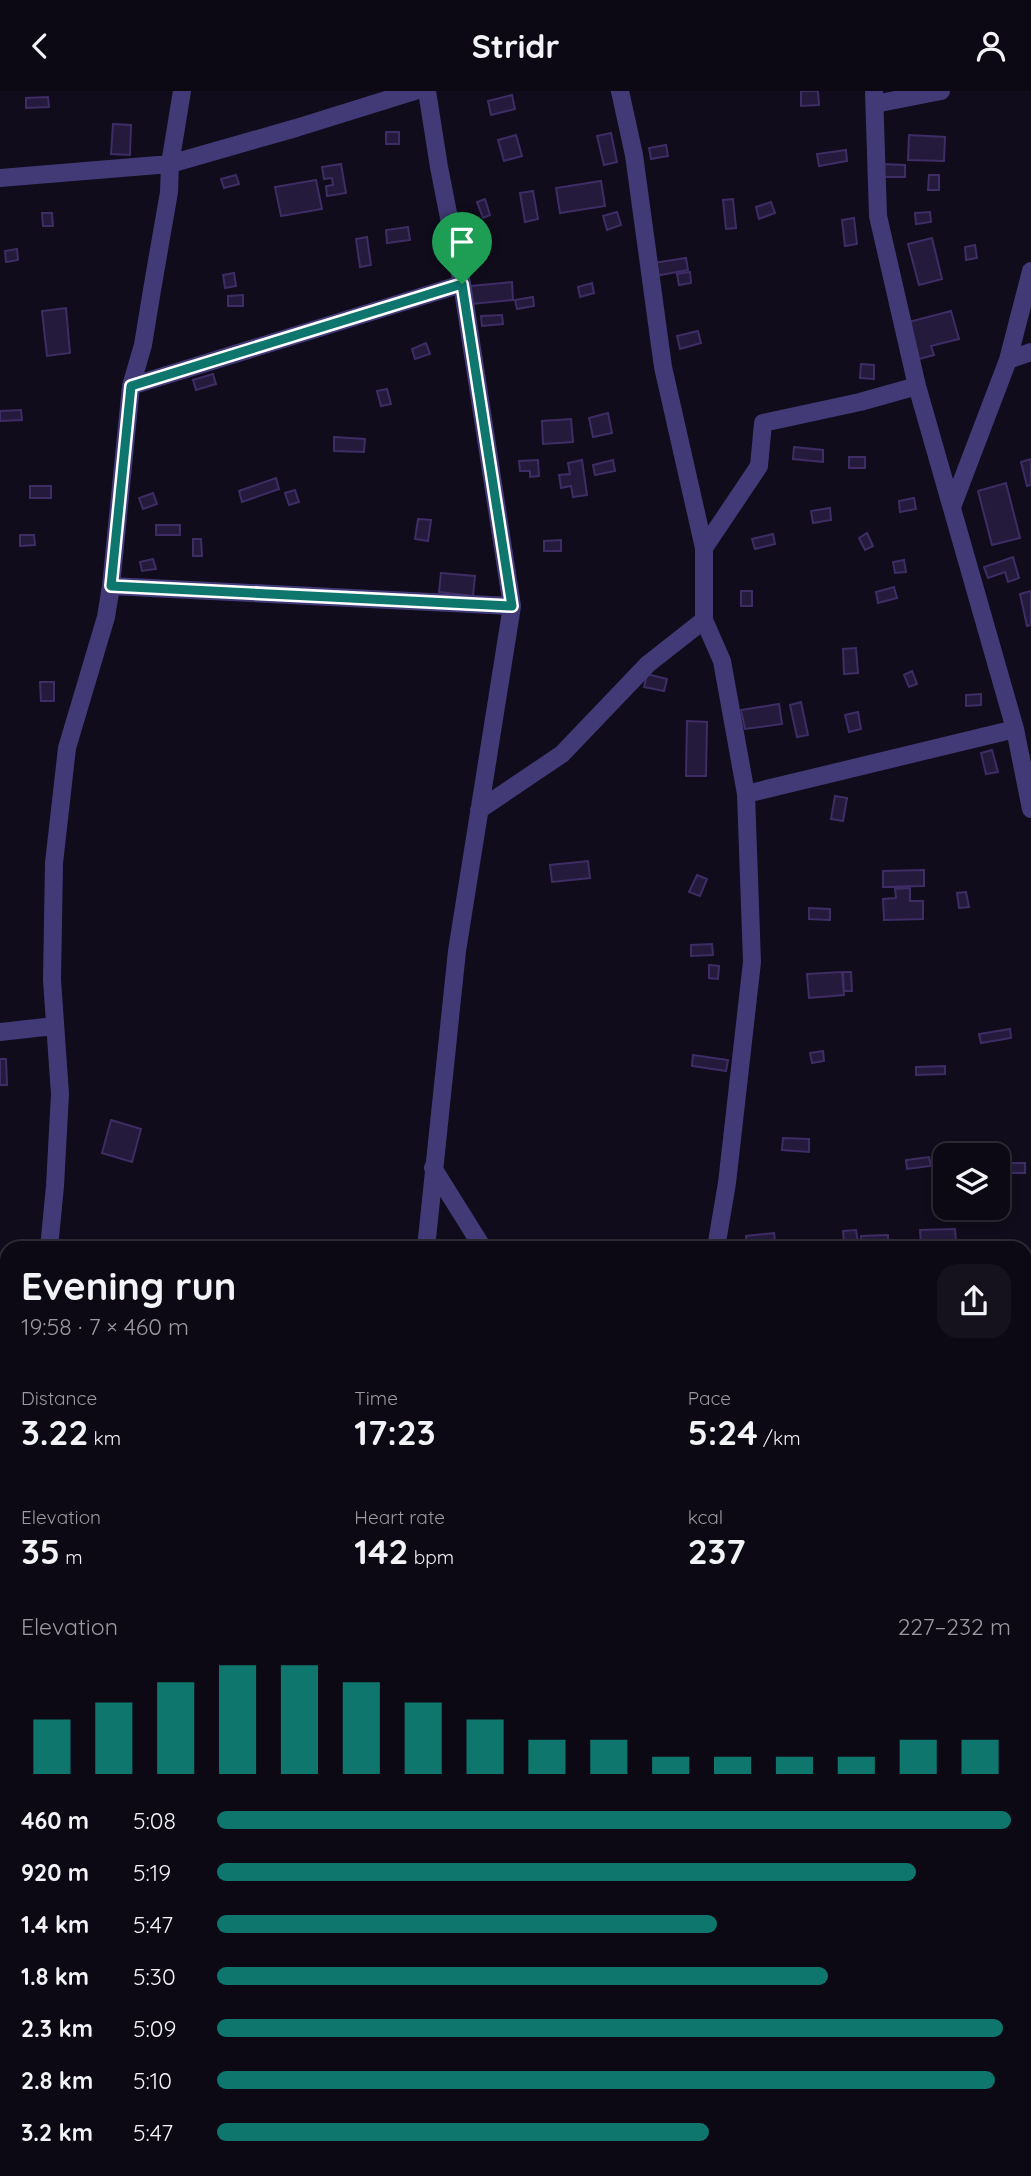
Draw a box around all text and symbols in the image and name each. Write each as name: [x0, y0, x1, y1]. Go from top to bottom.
text: Stridr: [472, 26, 559, 66]
icon: back: [21, 27, 59, 65]
icon: person: [972, 27, 1010, 65]
pin: [432, 212, 492, 284]
icon: arrive: [443, 223, 481, 261]
map controls: [933, 1143, 1010, 1220]
button: layers: [933, 1143, 1010, 1220]
text: Evening run: [21, 1262, 236, 1310]
button: share: [937, 1264, 1011, 1338]
text: 19:58 · 7 × 460 m: [21, 1312, 189, 1341]
text: Distance: [21, 1386, 97, 1410]
text: Time: [354, 1386, 398, 1410]
text: Pace: [688, 1386, 731, 1410]
text: 3.22: [21, 1410, 88, 1454]
text: 17:23: [354, 1410, 435, 1454]
text: 5:24: [688, 1410, 758, 1454]
text: km: [88, 1426, 121, 1450]
text: /km: [758, 1426, 800, 1450]
text: Elevation: [21, 1505, 101, 1529]
text: Heart rate: [354, 1505, 445, 1529]
text: kcal: [688, 1505, 723, 1529]
text: 35: [21, 1529, 60, 1573]
text: 142: [354, 1529, 408, 1573]
text: 237: [688, 1529, 746, 1573]
text: m: [60, 1545, 82, 1569]
text: bpm: [408, 1545, 454, 1569]
text: Elevation: [21, 1612, 118, 1641]
text: 227–232 m: [898, 1612, 1011, 1641]
text: 460 m: [21, 1806, 89, 1835]
text: 5:08: [133, 1806, 176, 1835]
text: 920 m: [21, 1858, 89, 1887]
text: 5:19: [133, 1858, 171, 1887]
text: 1.4 km: [21, 1910, 89, 1939]
text: 5:47: [133, 1910, 173, 1939]
text: 1.8 km: [21, 1962, 89, 1991]
text: 5:30: [133, 1962, 176, 1991]
text: 2.3 km: [21, 2014, 93, 2043]
text: 5:09: [133, 2014, 176, 2043]
text: 2.8 km: [21, 2066, 93, 2095]
text: 5:10: [133, 2066, 172, 2095]
text: 3.2 km: [21, 2118, 93, 2147]
text: 5:47: [133, 2118, 173, 2147]

